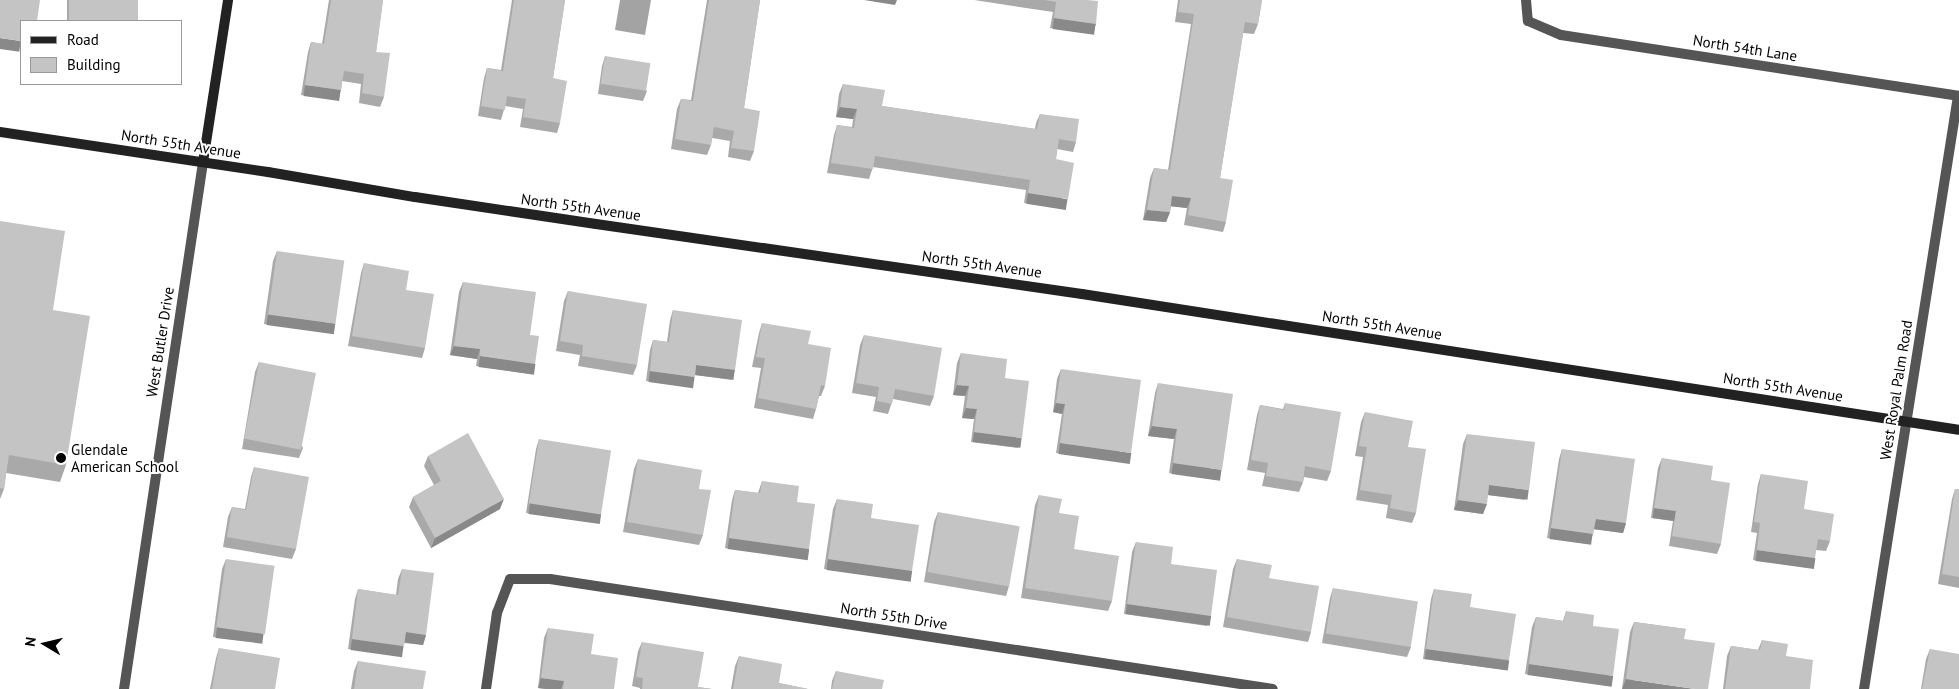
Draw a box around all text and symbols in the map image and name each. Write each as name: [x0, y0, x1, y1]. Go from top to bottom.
legend: [20, 20, 182, 85]
text: Road: [67, 30, 99, 49]
street label: North 54th Lane: [1692, 31, 1798, 65]
text: Building: [67, 55, 121, 74]
street label: North 55th Avenue: [120, 126, 242, 162]
street label: North 55th Avenue: [520, 190, 642, 224]
street label: North 55th Avenue: [921, 247, 1043, 281]
street label: West Butler Drive: [142, 286, 178, 398]
street label: North 55th Avenue: [1321, 307, 1443, 343]
street label: West Royal Palm Road: [1876, 319, 1916, 461]
street label: North 55th Avenue: [1722, 369, 1844, 405]
place label: Glendale American School: [71, 440, 179, 475]
marker: Glendale American School: [55, 452, 67, 464]
street label: North 55th Drive: [839, 599, 949, 633]
north arrow: [20, 619, 70, 669]
text: N: [21, 636, 40, 648]

